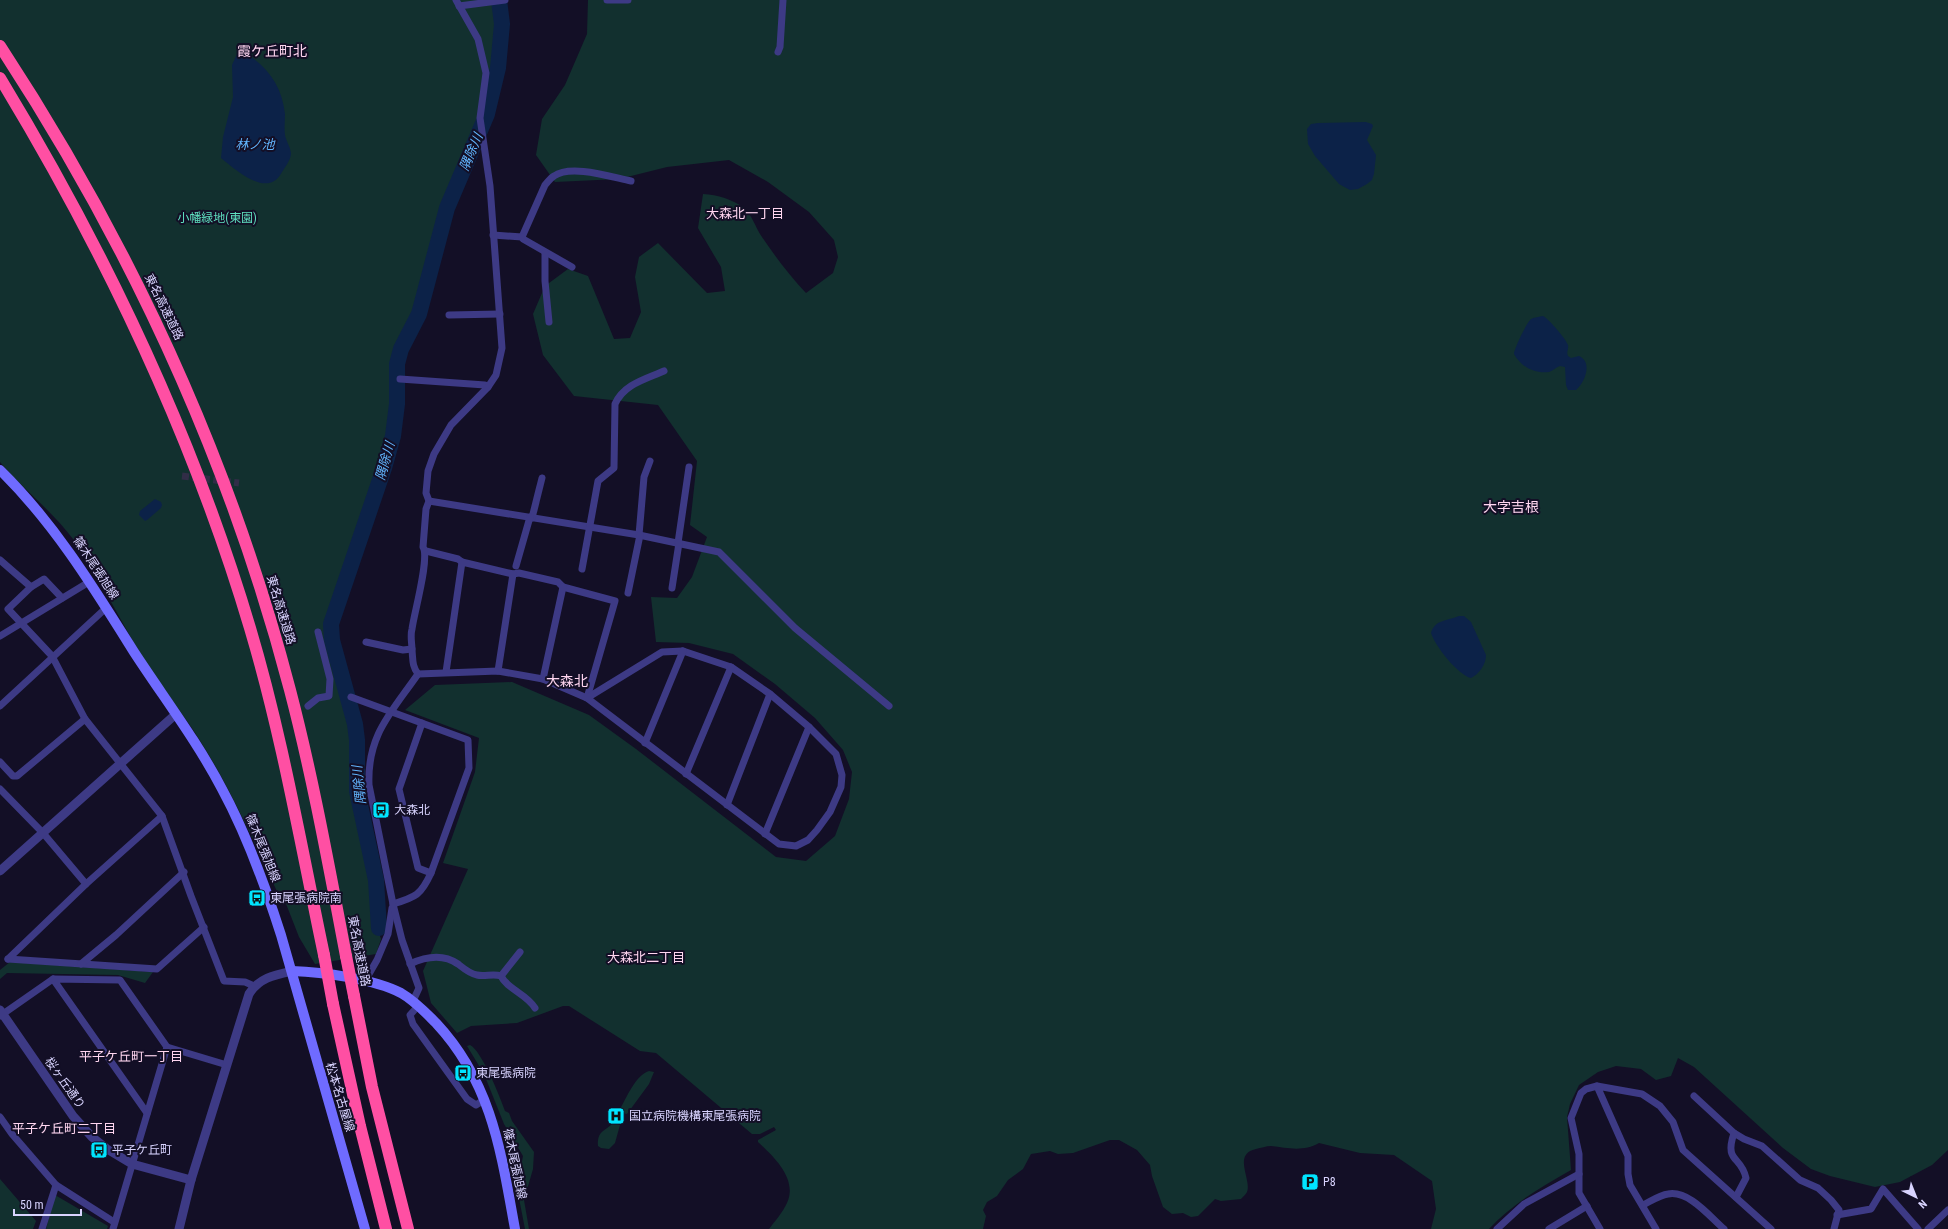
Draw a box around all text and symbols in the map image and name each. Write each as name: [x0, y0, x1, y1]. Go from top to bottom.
district label: 霞ケ丘町北: [237, 43, 307, 59]
water label: 隅除川: [456, 129, 486, 173]
water label: 林ノ池: [235, 137, 276, 152]
district label: 大森北一丁目: [706, 206, 784, 221]
park label: 小幡緑地(東園): [177, 211, 257, 225]
street label: 東名高速道路: [142, 272, 186, 342]
water label: 隅除川: [372, 438, 398, 482]
district label: 大字吉根: [1483, 499, 1539, 515]
street label: 篠木尾張旭線: [71, 534, 121, 602]
street label: 東名高速道路: [264, 574, 298, 646]
district label: 大森北: [546, 673, 588, 689]
water label: 隅除川: [349, 763, 368, 805]
bus stop icon: 大森北: [371, 800, 391, 820]
place label: 大森北: [394, 803, 430, 817]
street label: 篠木尾張旭線: [243, 812, 283, 884]
bus stop icon: 東尾張病院南: [247, 888, 267, 908]
place label: 東尾張病院南: [270, 891, 342, 905]
street label: 東名高速道路: [345, 914, 373, 988]
district label: 大森北二丁目: [607, 950, 685, 965]
district label: 平子ケ丘町一丁目: [79, 1049, 183, 1064]
street label: 桜ヶ丘通り: [42, 1054, 88, 1112]
street label: 松本名古屋線: [323, 1061, 357, 1133]
bus stop icon: 東尾張病院: [453, 1063, 473, 1083]
place label: 東尾張病院: [476, 1066, 536, 1080]
hospital icon: 国立病院機構東尾張病院: [606, 1106, 626, 1126]
place label: 国立病院機構東尾張病院: [629, 1109, 761, 1123]
district label: 平子ケ丘町二丁目: [12, 1121, 116, 1136]
street label: 篠木尾張旭線: [501, 1127, 529, 1201]
bus stop icon: 平子ケ丘町: [89, 1140, 109, 1160]
place label: 平子ケ丘町: [112, 1143, 172, 1157]
parking icon: P8: [1300, 1172, 1320, 1192]
place label: P8: [1323, 1175, 1336, 1189]
north arrow: [1896, 1177, 1936, 1217]
scale bar: [14, 1191, 81, 1217]
text: N: [1915, 1197, 1929, 1211]
text: 50 m: [20, 1198, 44, 1212]

